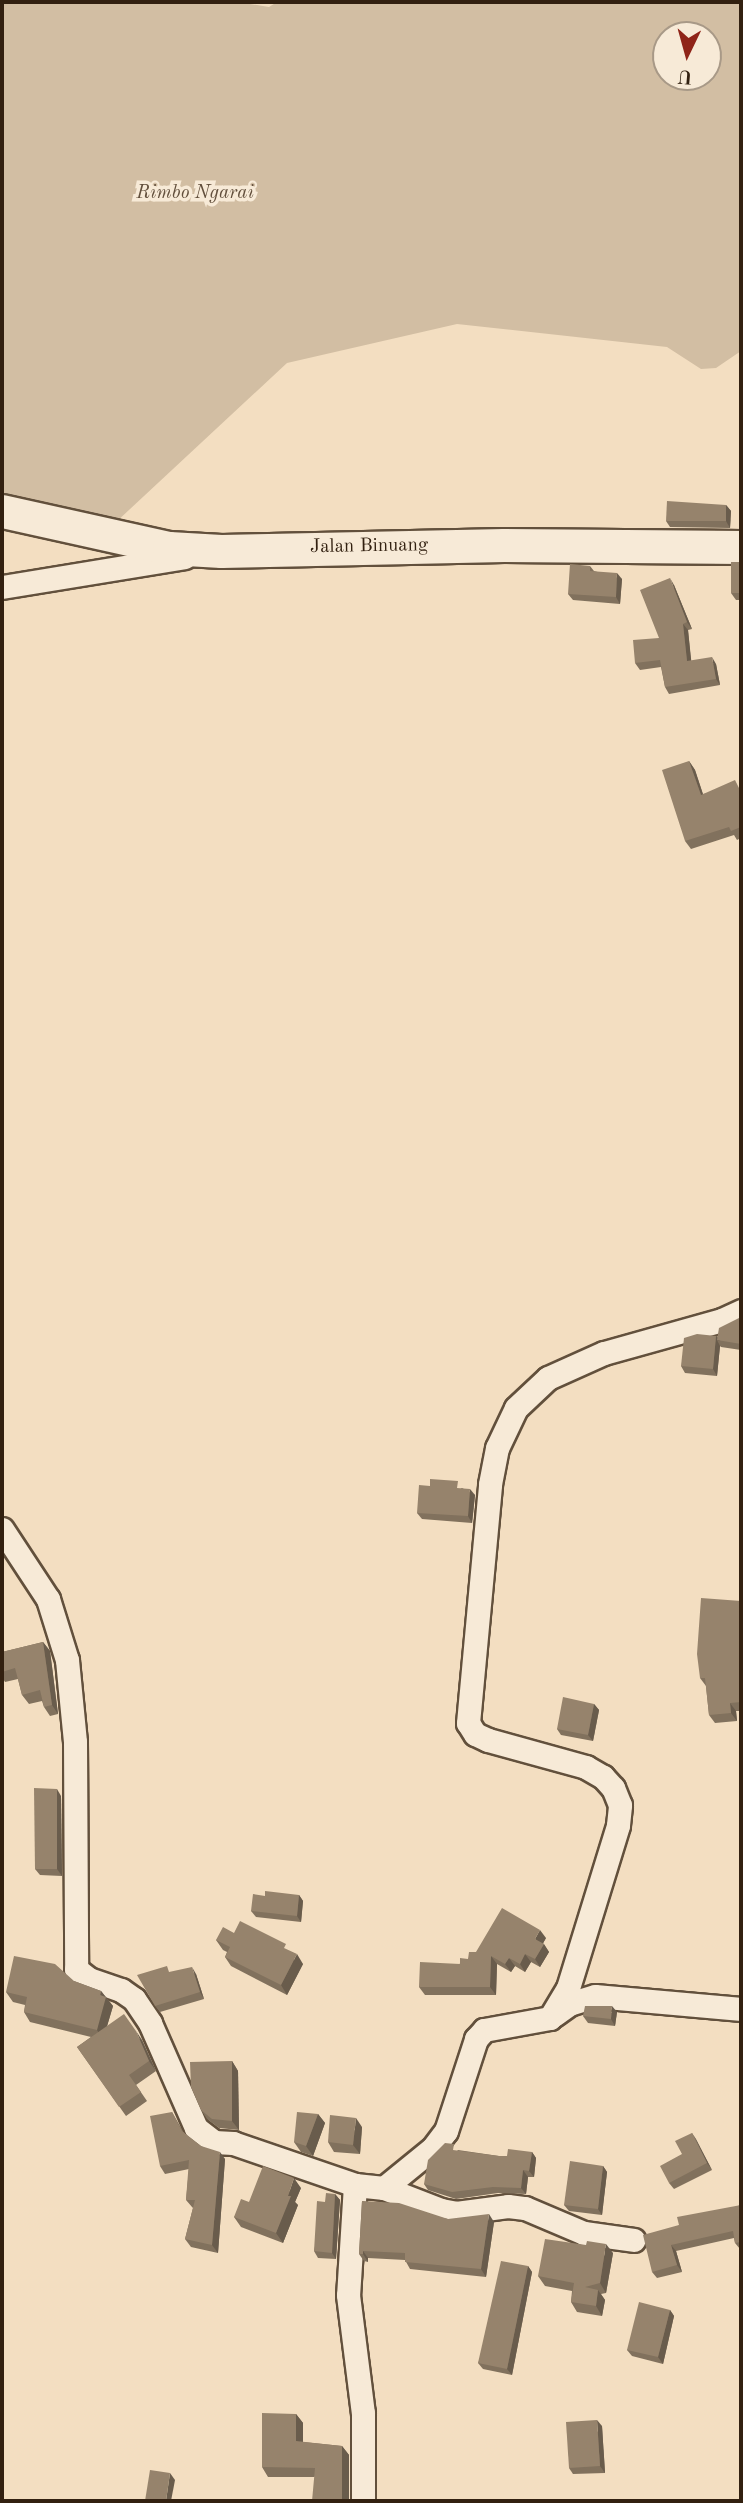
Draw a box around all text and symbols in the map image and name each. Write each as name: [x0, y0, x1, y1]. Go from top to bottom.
north arrow: [652, 21, 722, 91]
text: U: [677, 65, 694, 86]
park label: Rimbo Ngarai: [136, 183, 254, 205]
street label: Jalan Binuang: [310, 535, 428, 559]

